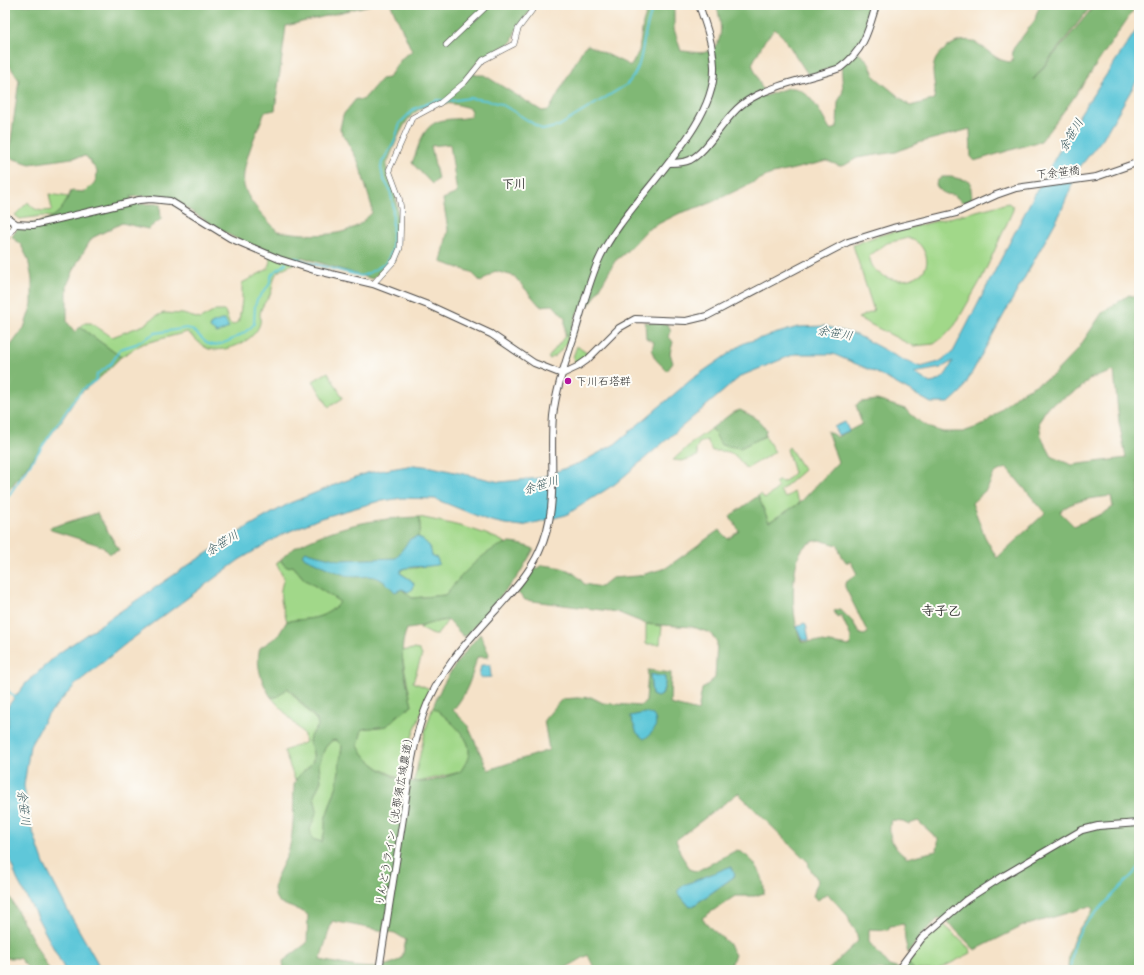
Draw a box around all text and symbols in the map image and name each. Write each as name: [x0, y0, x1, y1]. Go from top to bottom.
water label: 余笹川: [1054, 115, 1089, 156]
street label: 下余笹橋: [1035, 162, 1081, 184]
district label: 下川: [502, 175, 526, 194]
water label: 余笹川: [816, 321, 854, 346]
place label: 下川石塔群: [576, 373, 631, 391]
marker: 下川石塔群: [563, 376, 573, 386]
water label: 余笹川: [521, 471, 561, 500]
water label: 余笹川: [202, 526, 243, 561]
district label: 寺子乙: [921, 601, 961, 622]
street label: りんどうライン（北那須広域農道）: [371, 731, 419, 907]
water label: 余笹川: [12, 789, 35, 827]

